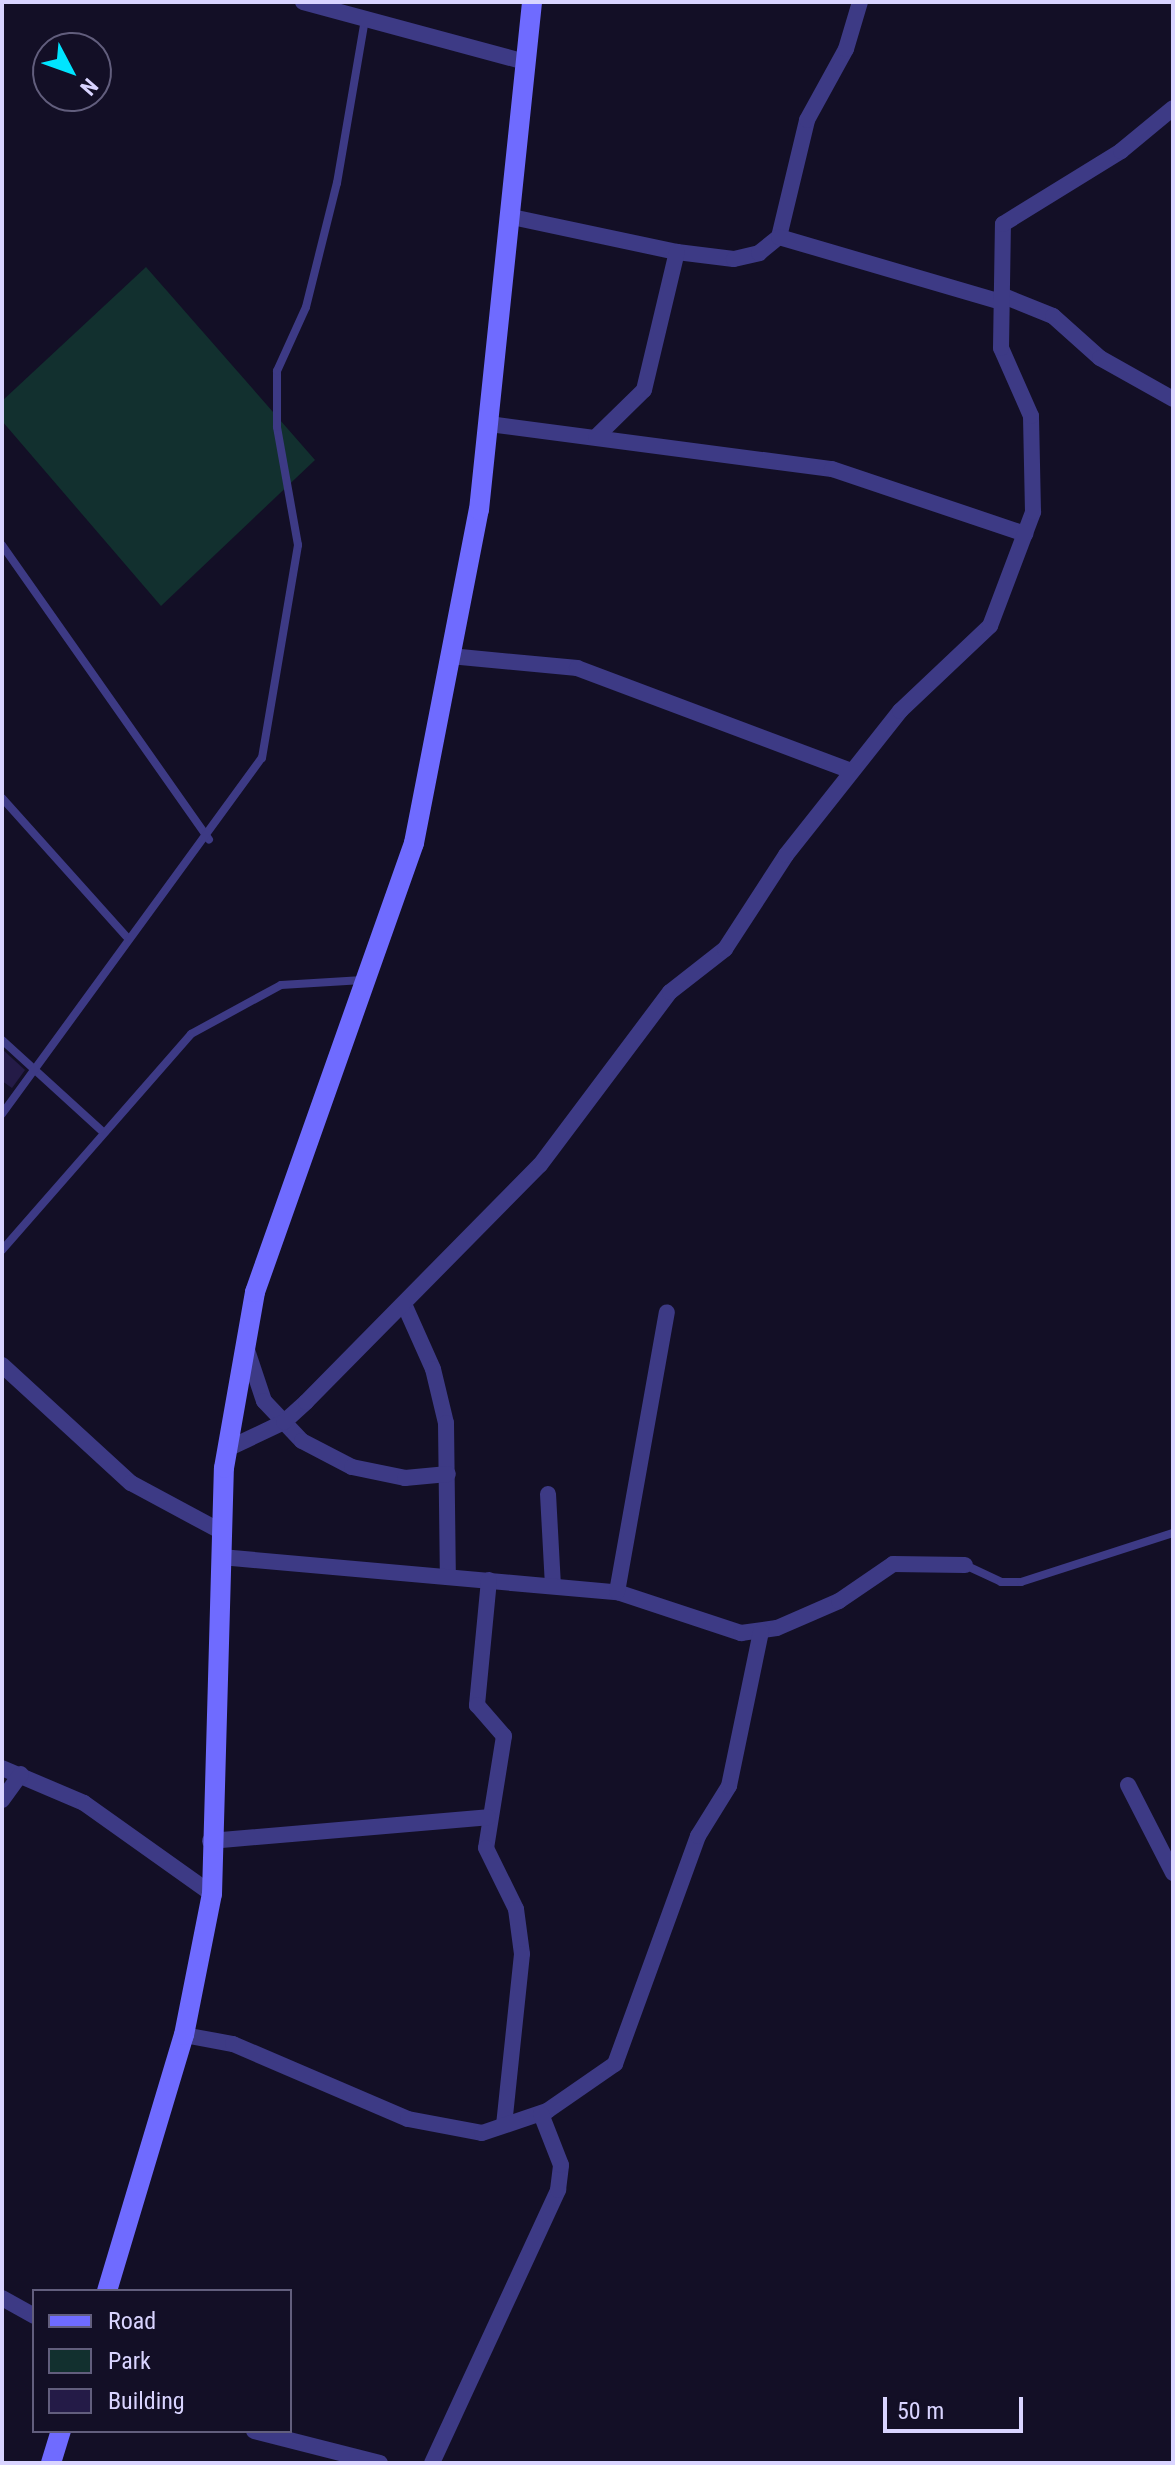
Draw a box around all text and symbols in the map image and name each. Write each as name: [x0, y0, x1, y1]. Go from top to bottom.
north arrow: [32, 32, 112, 112]
text: N: [75, 73, 103, 100]
legend: [32, 2289, 292, 2433]
text: Road: [108, 2307, 156, 2335]
text: Park: [108, 2347, 151, 2375]
scale bar: [887, 2381, 1027, 2431]
text: Building: [108, 2387, 185, 2415]
text: 50 m: [897, 2397, 944, 2425]

